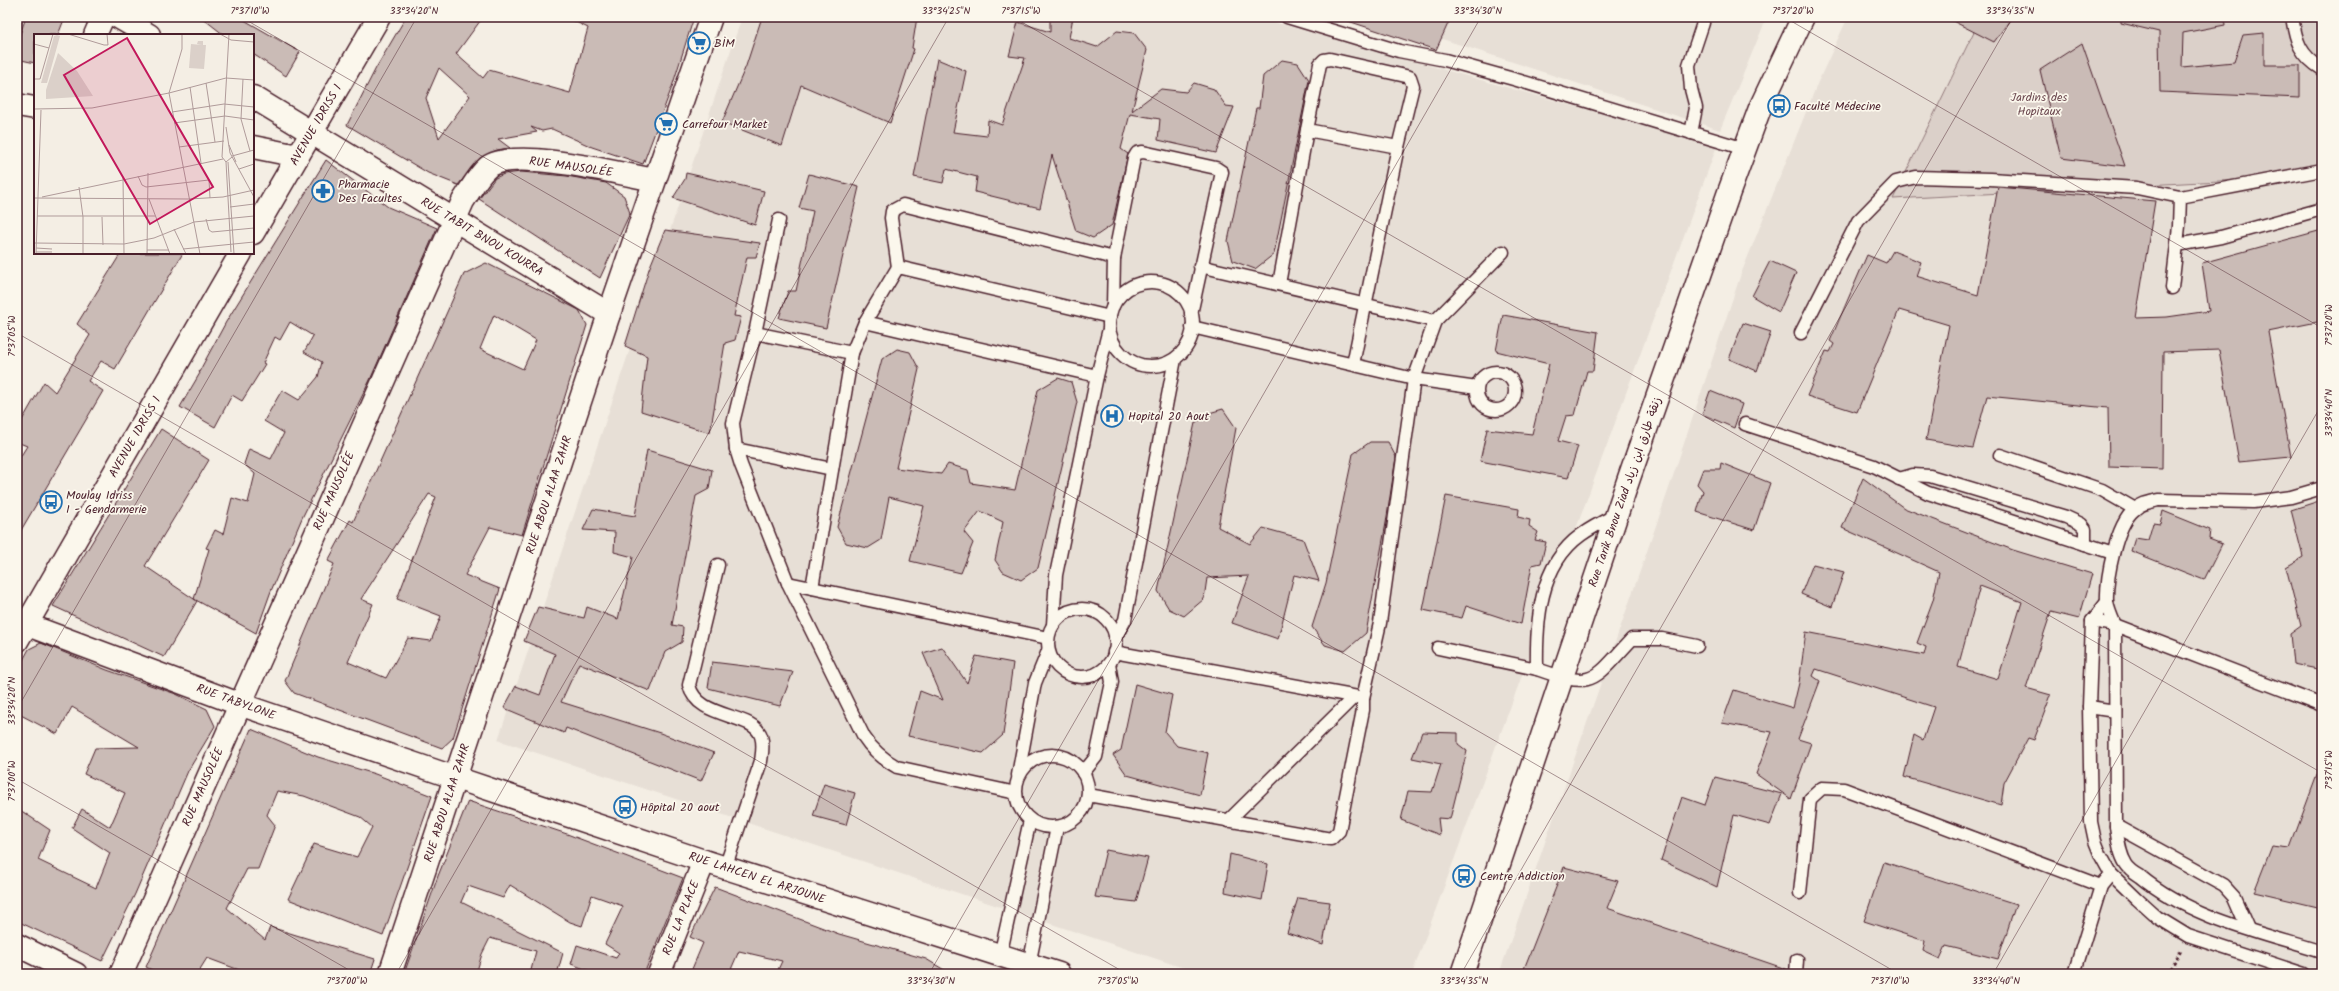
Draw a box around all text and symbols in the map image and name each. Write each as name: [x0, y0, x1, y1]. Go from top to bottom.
text: 7°37'10"W: [230, 3, 270, 19]
text: 33°34'20"N: [390, 3, 438, 19]
text: 33°34'25"N: [922, 3, 971, 19]
text: 7°37'15"W: [1001, 3, 1041, 19]
text: 33°34'30"N: [1454, 3, 1502, 19]
text: 7°37'20"W: [1772, 3, 1814, 19]
text: 33°34'35"N: [1986, 3, 2035, 19]
supermarket icon: BİM: [686, 30, 712, 56]
inset map: [34, 34, 254, 254]
place label: BİM: [714, 34, 735, 53]
street label: AVENUE IDRISS 1: [285, 81, 347, 169]
park label: Jardins des Hopitaux: [2011, 88, 2067, 121]
bus stop icon: Faculté Médecine: [1766, 93, 1792, 119]
place label: Faculté Médecine: [1794, 97, 1881, 116]
supermarket icon: Carrefour Market: [653, 111, 679, 137]
place label: Carrefour Market: [682, 115, 768, 134]
street label: RUE MAUSOLÉE: [528, 152, 615, 182]
place label: Pharmacie Des Facultes: [338, 175, 402, 208]
pharmacy icon: Pharmacie Des Facultes: [310, 178, 336, 204]
street label: RUE TABIT BNOU KOURRA: [417, 193, 547, 281]
text: 7°37'20"W: [2321, 304, 2337, 346]
text: 7°37'05"W: [4, 315, 20, 357]
text: 33°34'40"N: [2321, 389, 2337, 437]
street label: AVENUE IDRISS 1: [104, 393, 166, 481]
street label: Rue Tarik Bnou Ziad زنقة طارق ابن زياد: [1583, 394, 1667, 590]
hospital icon: Hopital 20 Aout: [1099, 403, 1125, 429]
place label: Hopital 20 Aout: [1128, 407, 1209, 426]
street label: RUE ABOU ALAA ZAHR: [521, 433, 577, 557]
street label: RUE MAUSOLÉE: [308, 448, 360, 533]
place label: Moulay Idriss I - Gendarmerie: [66, 486, 147, 519]
bus stop icon: Moulay Idriss I - Gendarmerie: [38, 489, 64, 515]
text: 33°34'20"N: [4, 677, 20, 725]
street label: RUE TABYLONE: [194, 679, 279, 726]
street label: RUE ABOU ALAA ZAHR: [419, 741, 475, 865]
street label: RUE MAUSOLÉE: [177, 744, 229, 829]
text: 7°37'15"W: [2321, 750, 2337, 790]
text: 7°37'00"W: [4, 760, 20, 801]
bus stop icon: Hôpital 20 aout: [612, 794, 638, 820]
place label: Hôpital 20 aout: [640, 798, 720, 817]
street label: RUE LAHCEN EL ARJOUNE: [686, 847, 829, 909]
bus stop icon: Centre Addiction: [1451, 863, 1477, 889]
place label: Centre Addiction: [1480, 867, 1565, 886]
street label: RUE LA PLACE: [657, 877, 705, 958]
text: 7°37'00"W: [327, 973, 368, 989]
text: 33°34'30"N: [907, 973, 955, 989]
text: 7°37'05"W: [1097, 973, 1139, 989]
text: 33°34'35"N: [1440, 973, 1489, 989]
text: 7°37'10"W: [1870, 973, 1910, 989]
text: 33°34'40"N: [1972, 973, 2020, 989]

